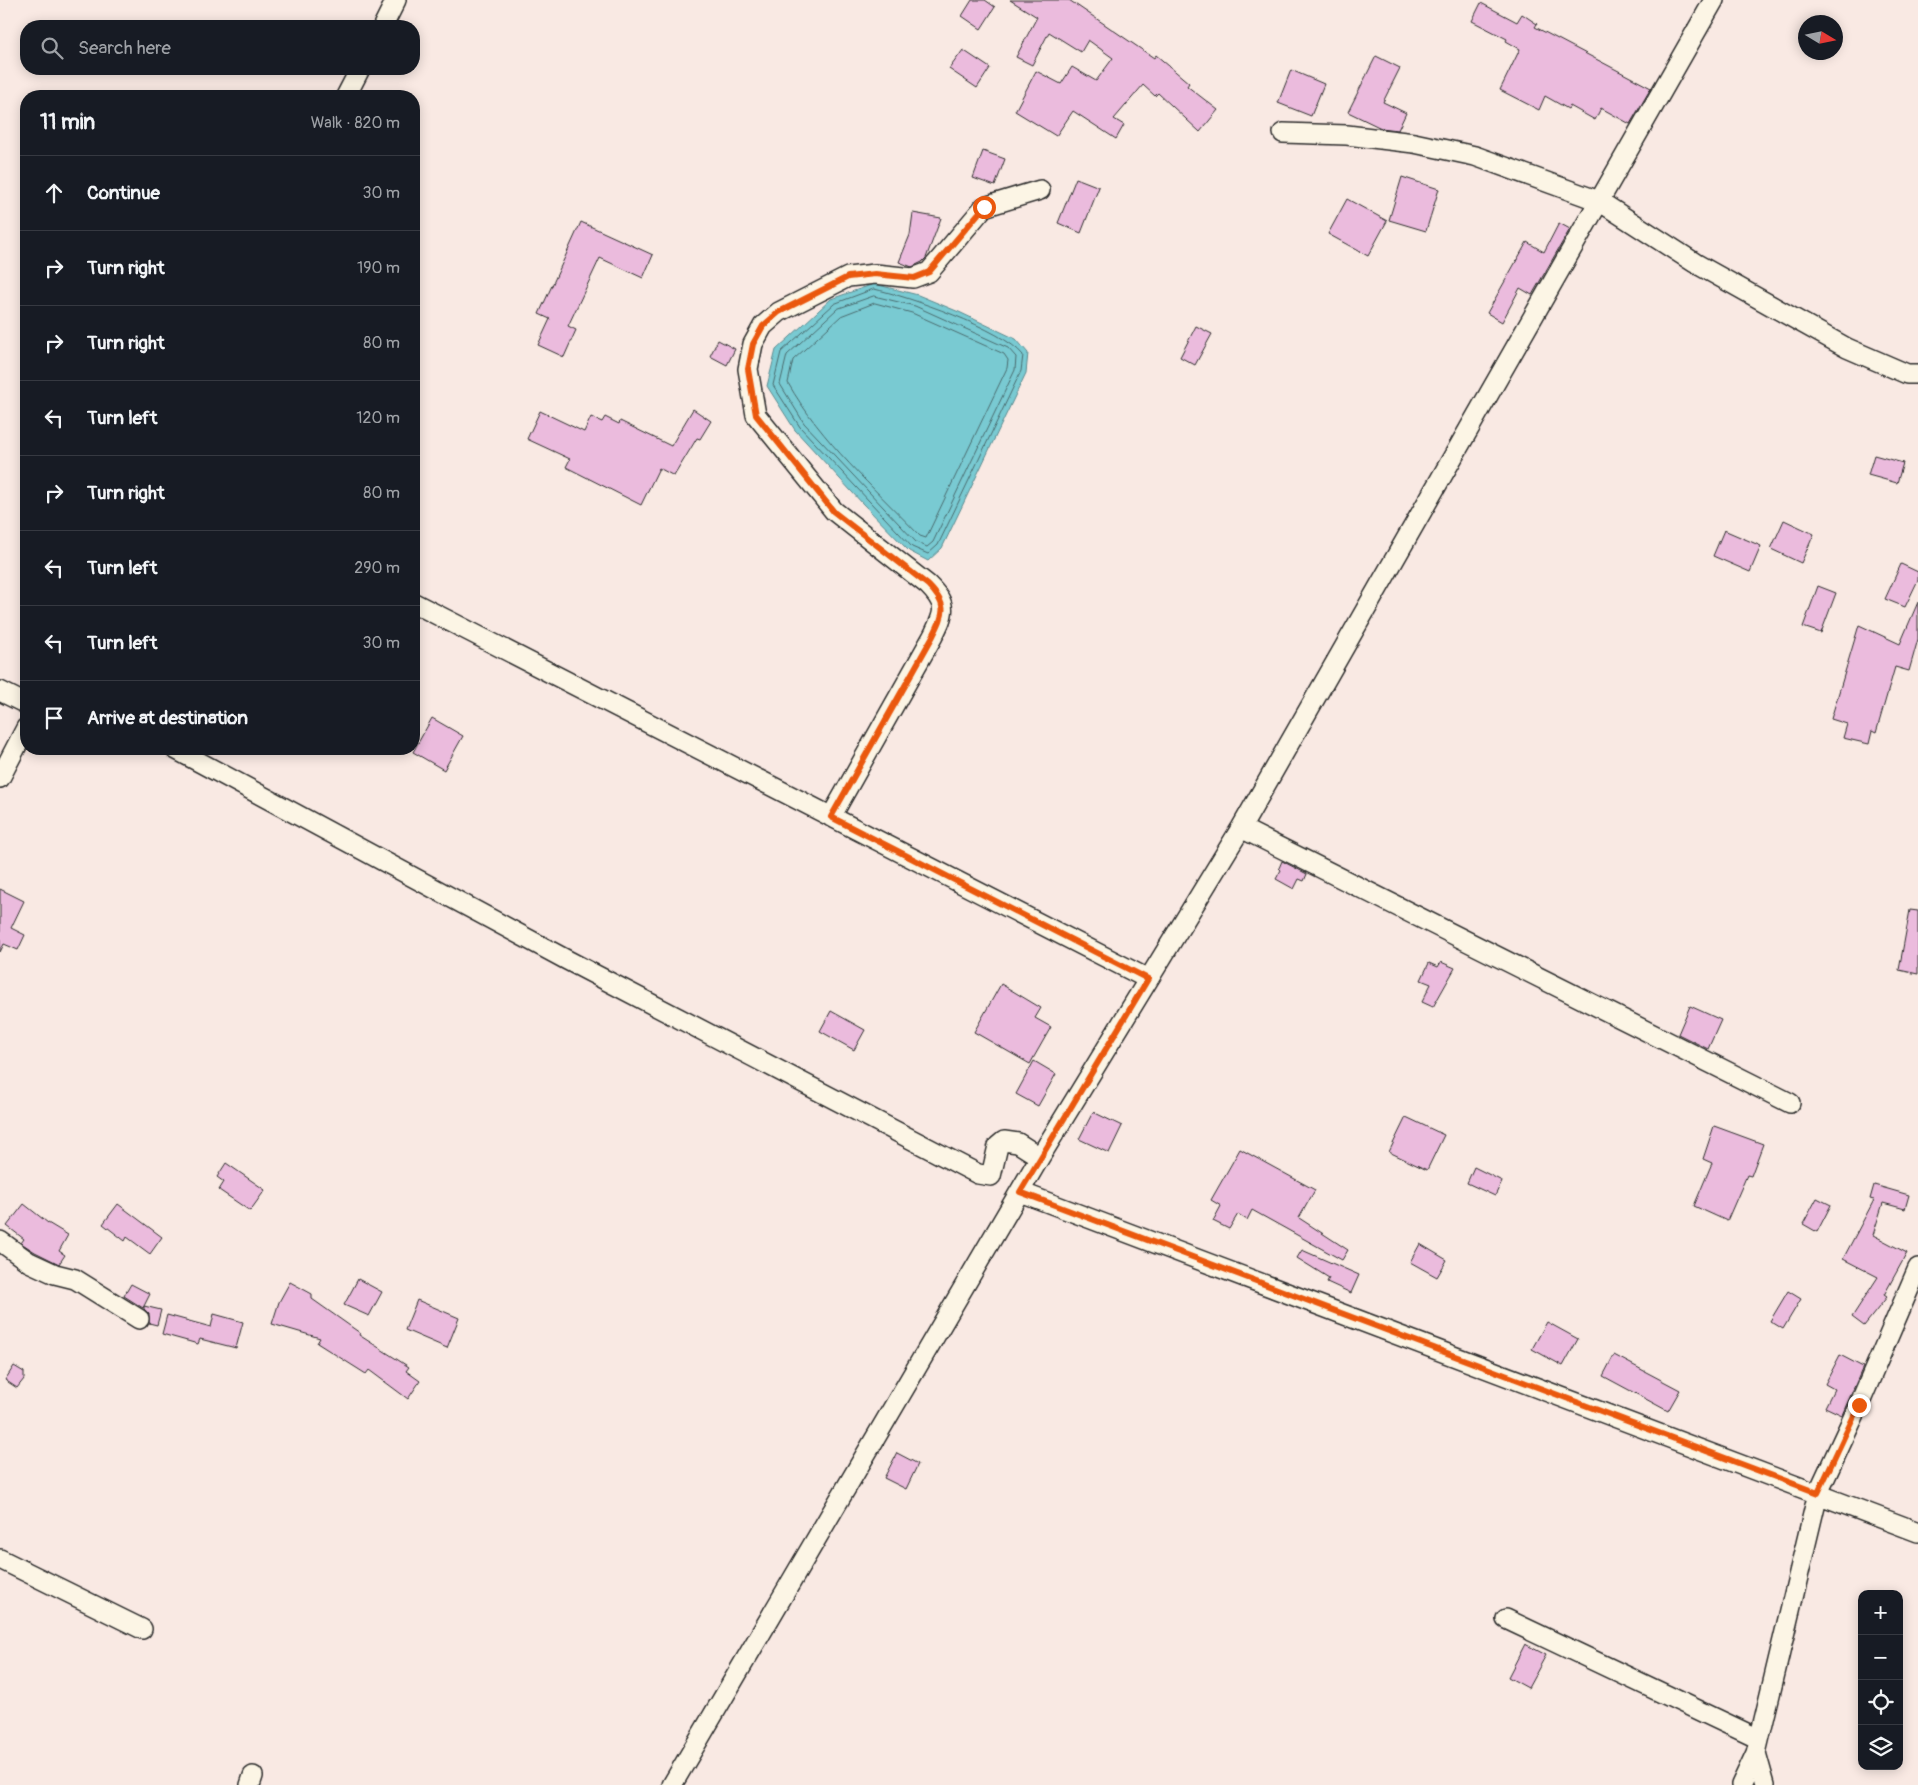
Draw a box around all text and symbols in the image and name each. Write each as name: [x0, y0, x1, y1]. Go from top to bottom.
north arrow: [1798, 15, 1843, 60]
search box: [20, 20, 420, 75]
icon: search: [38, 34, 66, 62]
text: Search here: [78, 36, 171, 60]
text: 11 min: [40, 109, 95, 136]
text: Walk · 820 m: [311, 113, 400, 133]
icon: ahead: [40, 179, 68, 207]
text: Continue: [87, 181, 160, 205]
text: 30 m: [362, 183, 400, 203]
route start: [973, 196, 996, 219]
icon: right: [40, 254, 68, 282]
text: Turn right: [87, 256, 165, 280]
text: 190 m: [357, 258, 400, 278]
icon: right: [40, 329, 68, 357]
text: Turn right: [87, 331, 165, 355]
text: 80 m: [363, 333, 400, 353]
icon: left: [40, 404, 68, 432]
text: Turn left: [87, 406, 157, 430]
text: 120 m: [356, 408, 400, 428]
icon: right: [40, 479, 68, 507]
text: Turn right: [87, 481, 165, 505]
text: 80 m: [363, 483, 400, 503]
icon: left: [40, 554, 68, 582]
text: Turn left: [87, 556, 157, 580]
text: 290 m: [354, 558, 400, 578]
icon: left: [40, 629, 68, 657]
text: Turn left: [87, 631, 157, 655]
text: 30 m: [362, 633, 400, 653]
icon: arrive: [40, 704, 68, 732]
text: Arrive at destination: [87, 706, 248, 730]
route end: [1848, 1394, 1871, 1417]
map controls: [1858, 1590, 1903, 1770]
button: +: [1858, 1590, 1903, 1635]
button: −: [1858, 1635, 1903, 1680]
button: locate: [1858, 1680, 1903, 1725]
button: layers: [1858, 1725, 1903, 1770]

